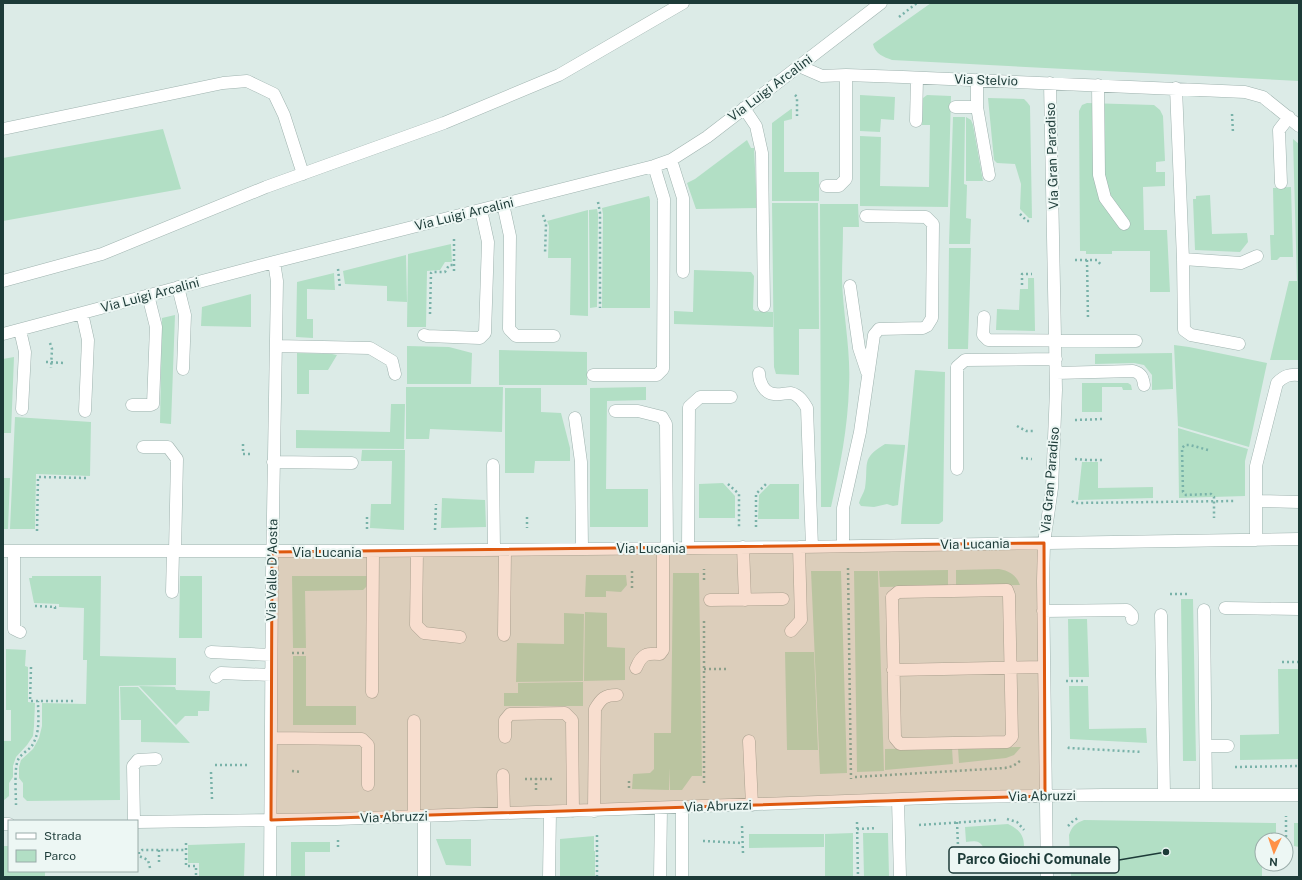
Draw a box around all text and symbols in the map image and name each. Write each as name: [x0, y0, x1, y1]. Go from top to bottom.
street label: Via Luigi Arcalini: [725, 51, 815, 125]
street label: Via Stelvio: [954, 71, 1018, 89]
street label: Via Gran Paradiso: [1043, 102, 1061, 210]
street label: Via Luigi Arcalini: [413, 194, 515, 234]
street label: Via Luigi Arcalini: [99, 275, 201, 315]
street label: Via Gran Paradiso: [1038, 426, 1062, 534]
street label: Via Valle D'Aosta: [264, 519, 280, 621]
street label: Via Lucania: [940, 536, 1010, 552]
street label: Via Lucania: [616, 541, 686, 556]
street label: Via Lucania: [292, 545, 362, 560]
street label: Via Abruzzi: [1008, 788, 1076, 804]
street label: Via Abruzzi: [684, 797, 752, 815]
street label: Via Abruzzi: [360, 808, 428, 826]
legend: [8, 820, 138, 872]
text: Strada: [44, 829, 81, 843]
north arrow: [1254, 832, 1294, 872]
callout: Parco Giochi Comunale: [949, 847, 1119, 873]
text: Parco: [44, 849, 76, 863]
text: Parco Giochi Comunale: [957, 851, 1111, 867]
text: N: [1269, 856, 1278, 868]

